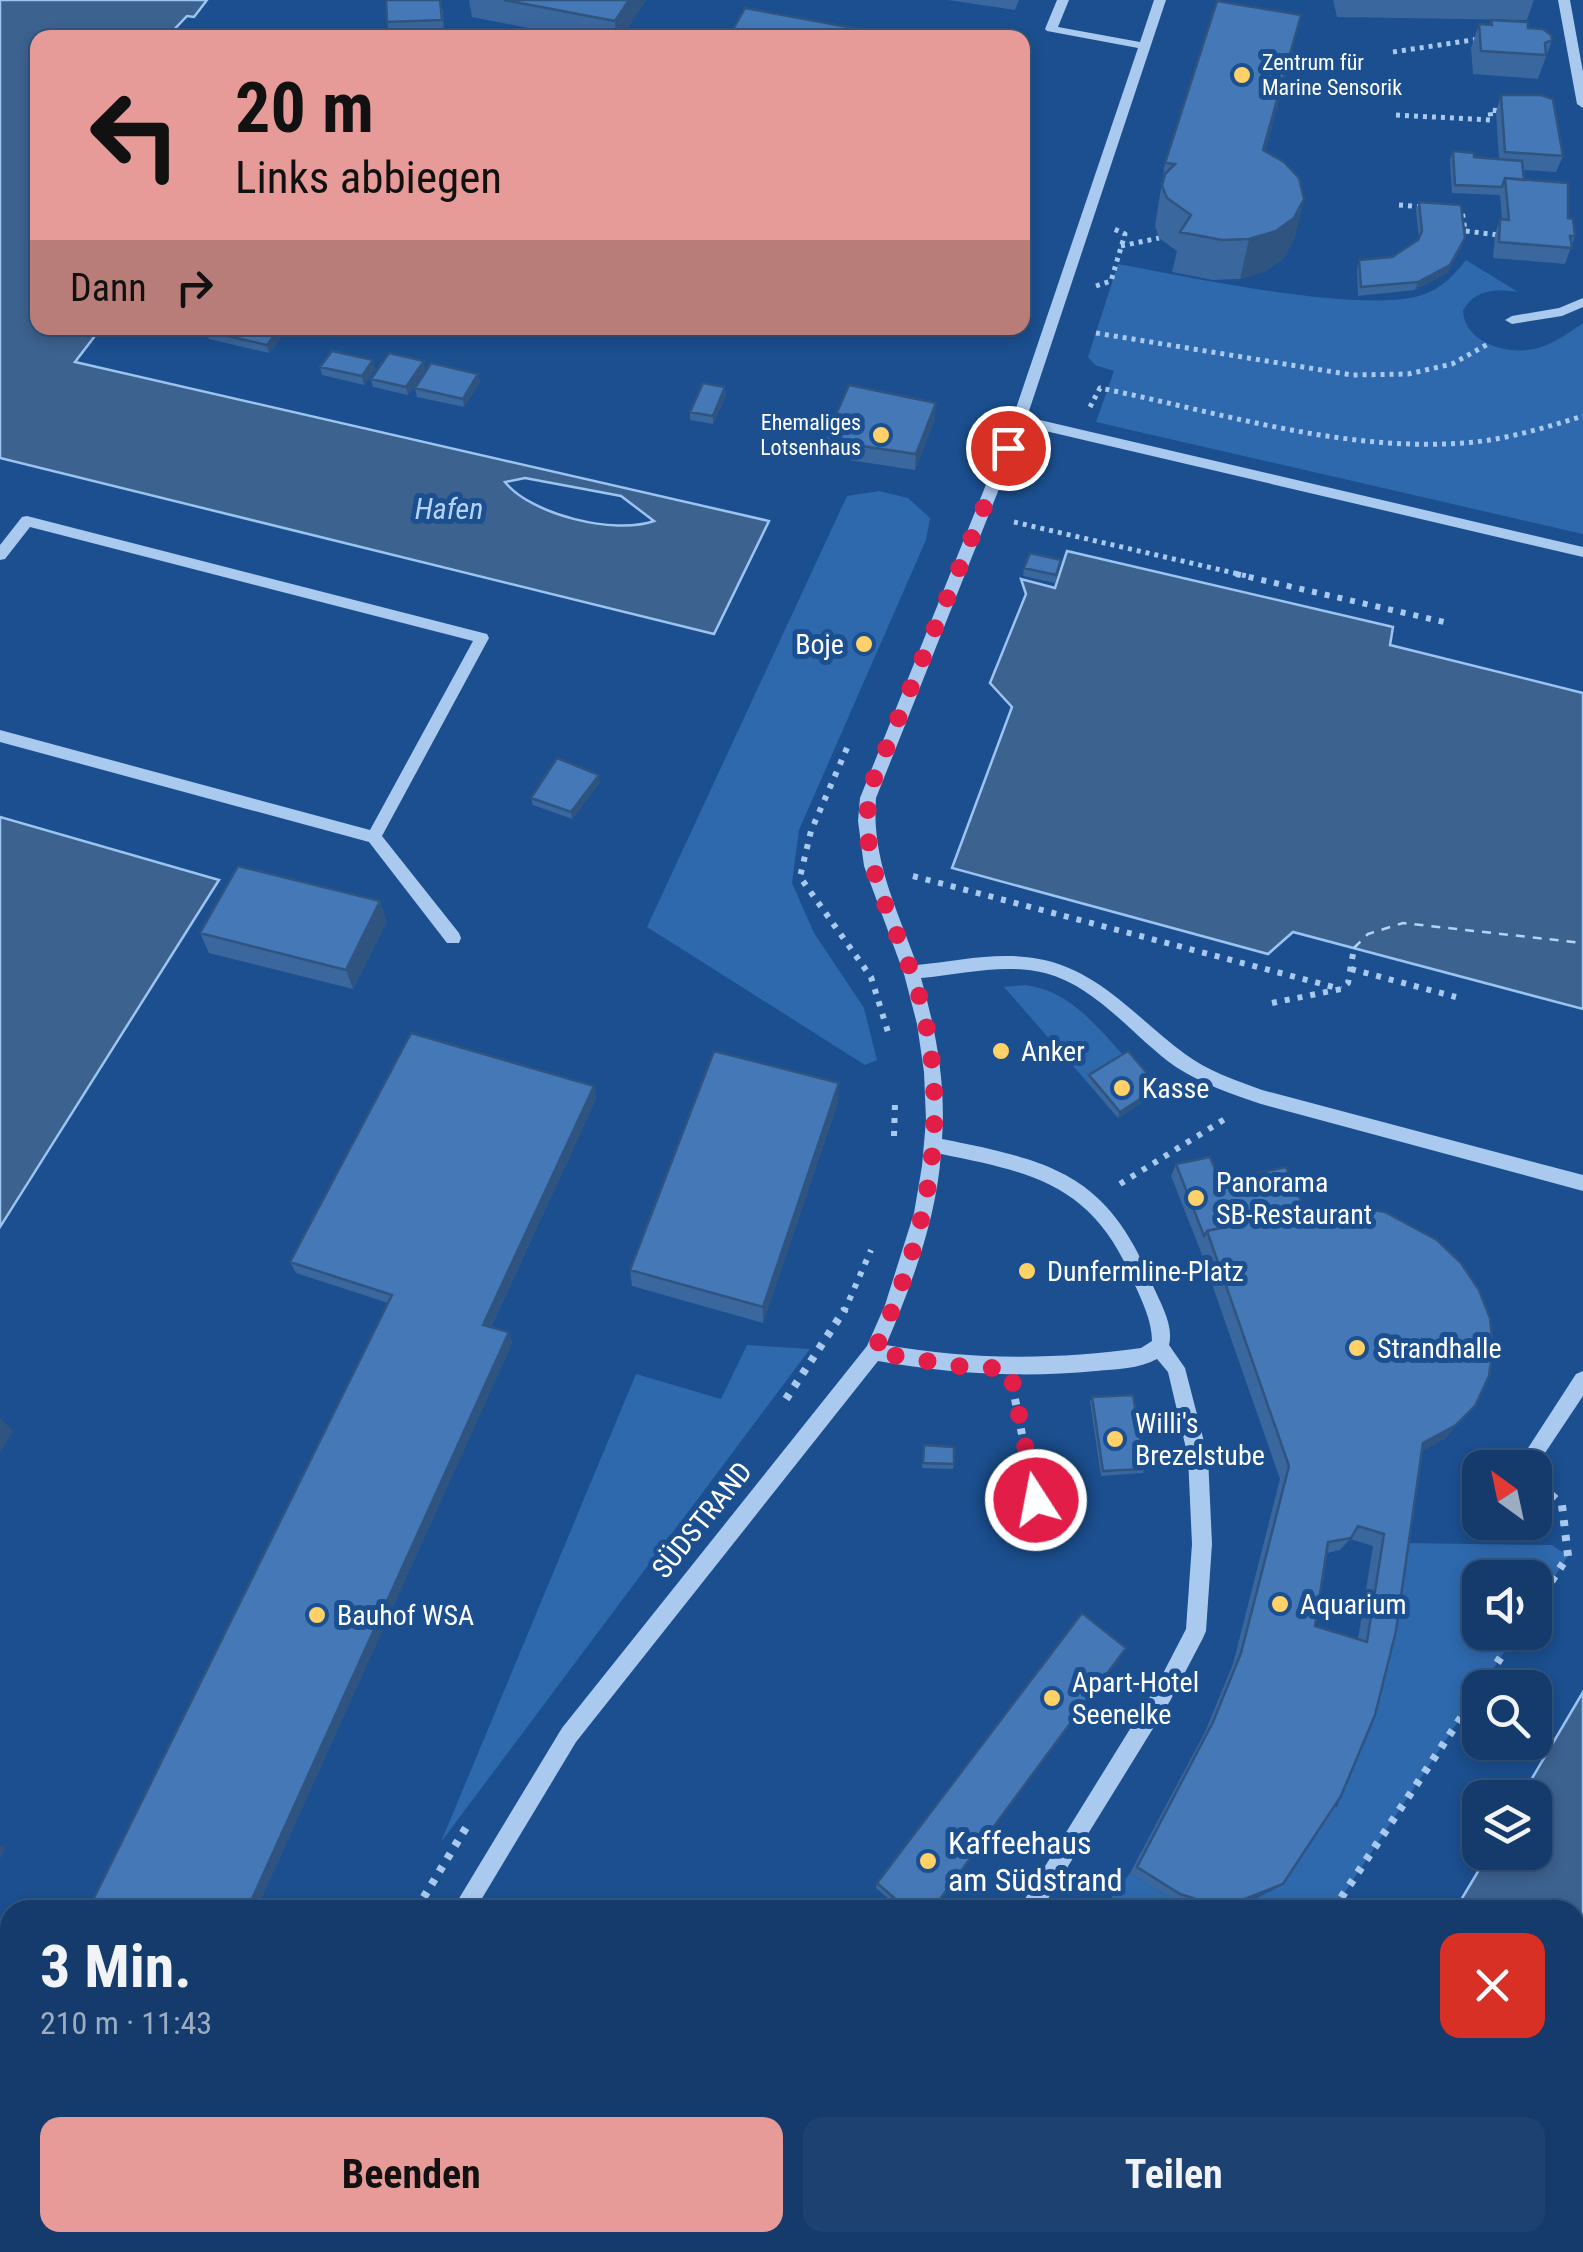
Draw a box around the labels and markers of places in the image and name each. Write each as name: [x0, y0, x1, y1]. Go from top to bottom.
place label: Zentrum für Marine Sensorik: [1262, 50, 1402, 100]
marker: Zentrum für Marine Sensorik: [1231, 64, 1253, 86]
pin: [966, 406, 1051, 491]
place label: Ehemaliges Lotsenhaus: [760, 410, 861, 460]
marker: Ehemaliges Lotsenhaus: [870, 424, 892, 446]
place label: Boje: [795, 628, 844, 661]
marker: Boje: [853, 633, 875, 655]
place label: Anker: [1021, 1035, 1085, 1068]
marker: Anker: [990, 1040, 1012, 1062]
place label: Kasse: [1142, 1072, 1209, 1105]
marker: Kasse: [1111, 1077, 1133, 1099]
place label: Panorama SB-Restaurant: [1216, 1166, 1372, 1231]
marker: Panorama SB-Restaurant: [1185, 1187, 1207, 1209]
place label: Dunfermline-Platz: [1047, 1255, 1244, 1288]
marker: Dunfermline-Platz: [1016, 1260, 1038, 1282]
place label: Strandhalle: [1377, 1332, 1502, 1365]
marker: Strandhalle: [1346, 1337, 1368, 1359]
place label: Willi's Brezelstube: [1135, 1407, 1265, 1472]
marker: Willi's Brezelstube: [1104, 1428, 1126, 1450]
place label: Aquarium: [1300, 1588, 1407, 1621]
marker: Aquarium: [1269, 1593, 1291, 1615]
place label: Bauhof WSA: [337, 1599, 474, 1632]
marker: Bauhof WSA: [306, 1604, 328, 1626]
place label: Apart-Hotel Seenelke: [1072, 1666, 1199, 1731]
marker: Apart-Hotel Seenelke: [1041, 1687, 1063, 1709]
place label: Kaffeehaus am Südstrand: [948, 1824, 1123, 1899]
marker: Kaffeehaus am Südstrand: [917, 1850, 939, 1872]

